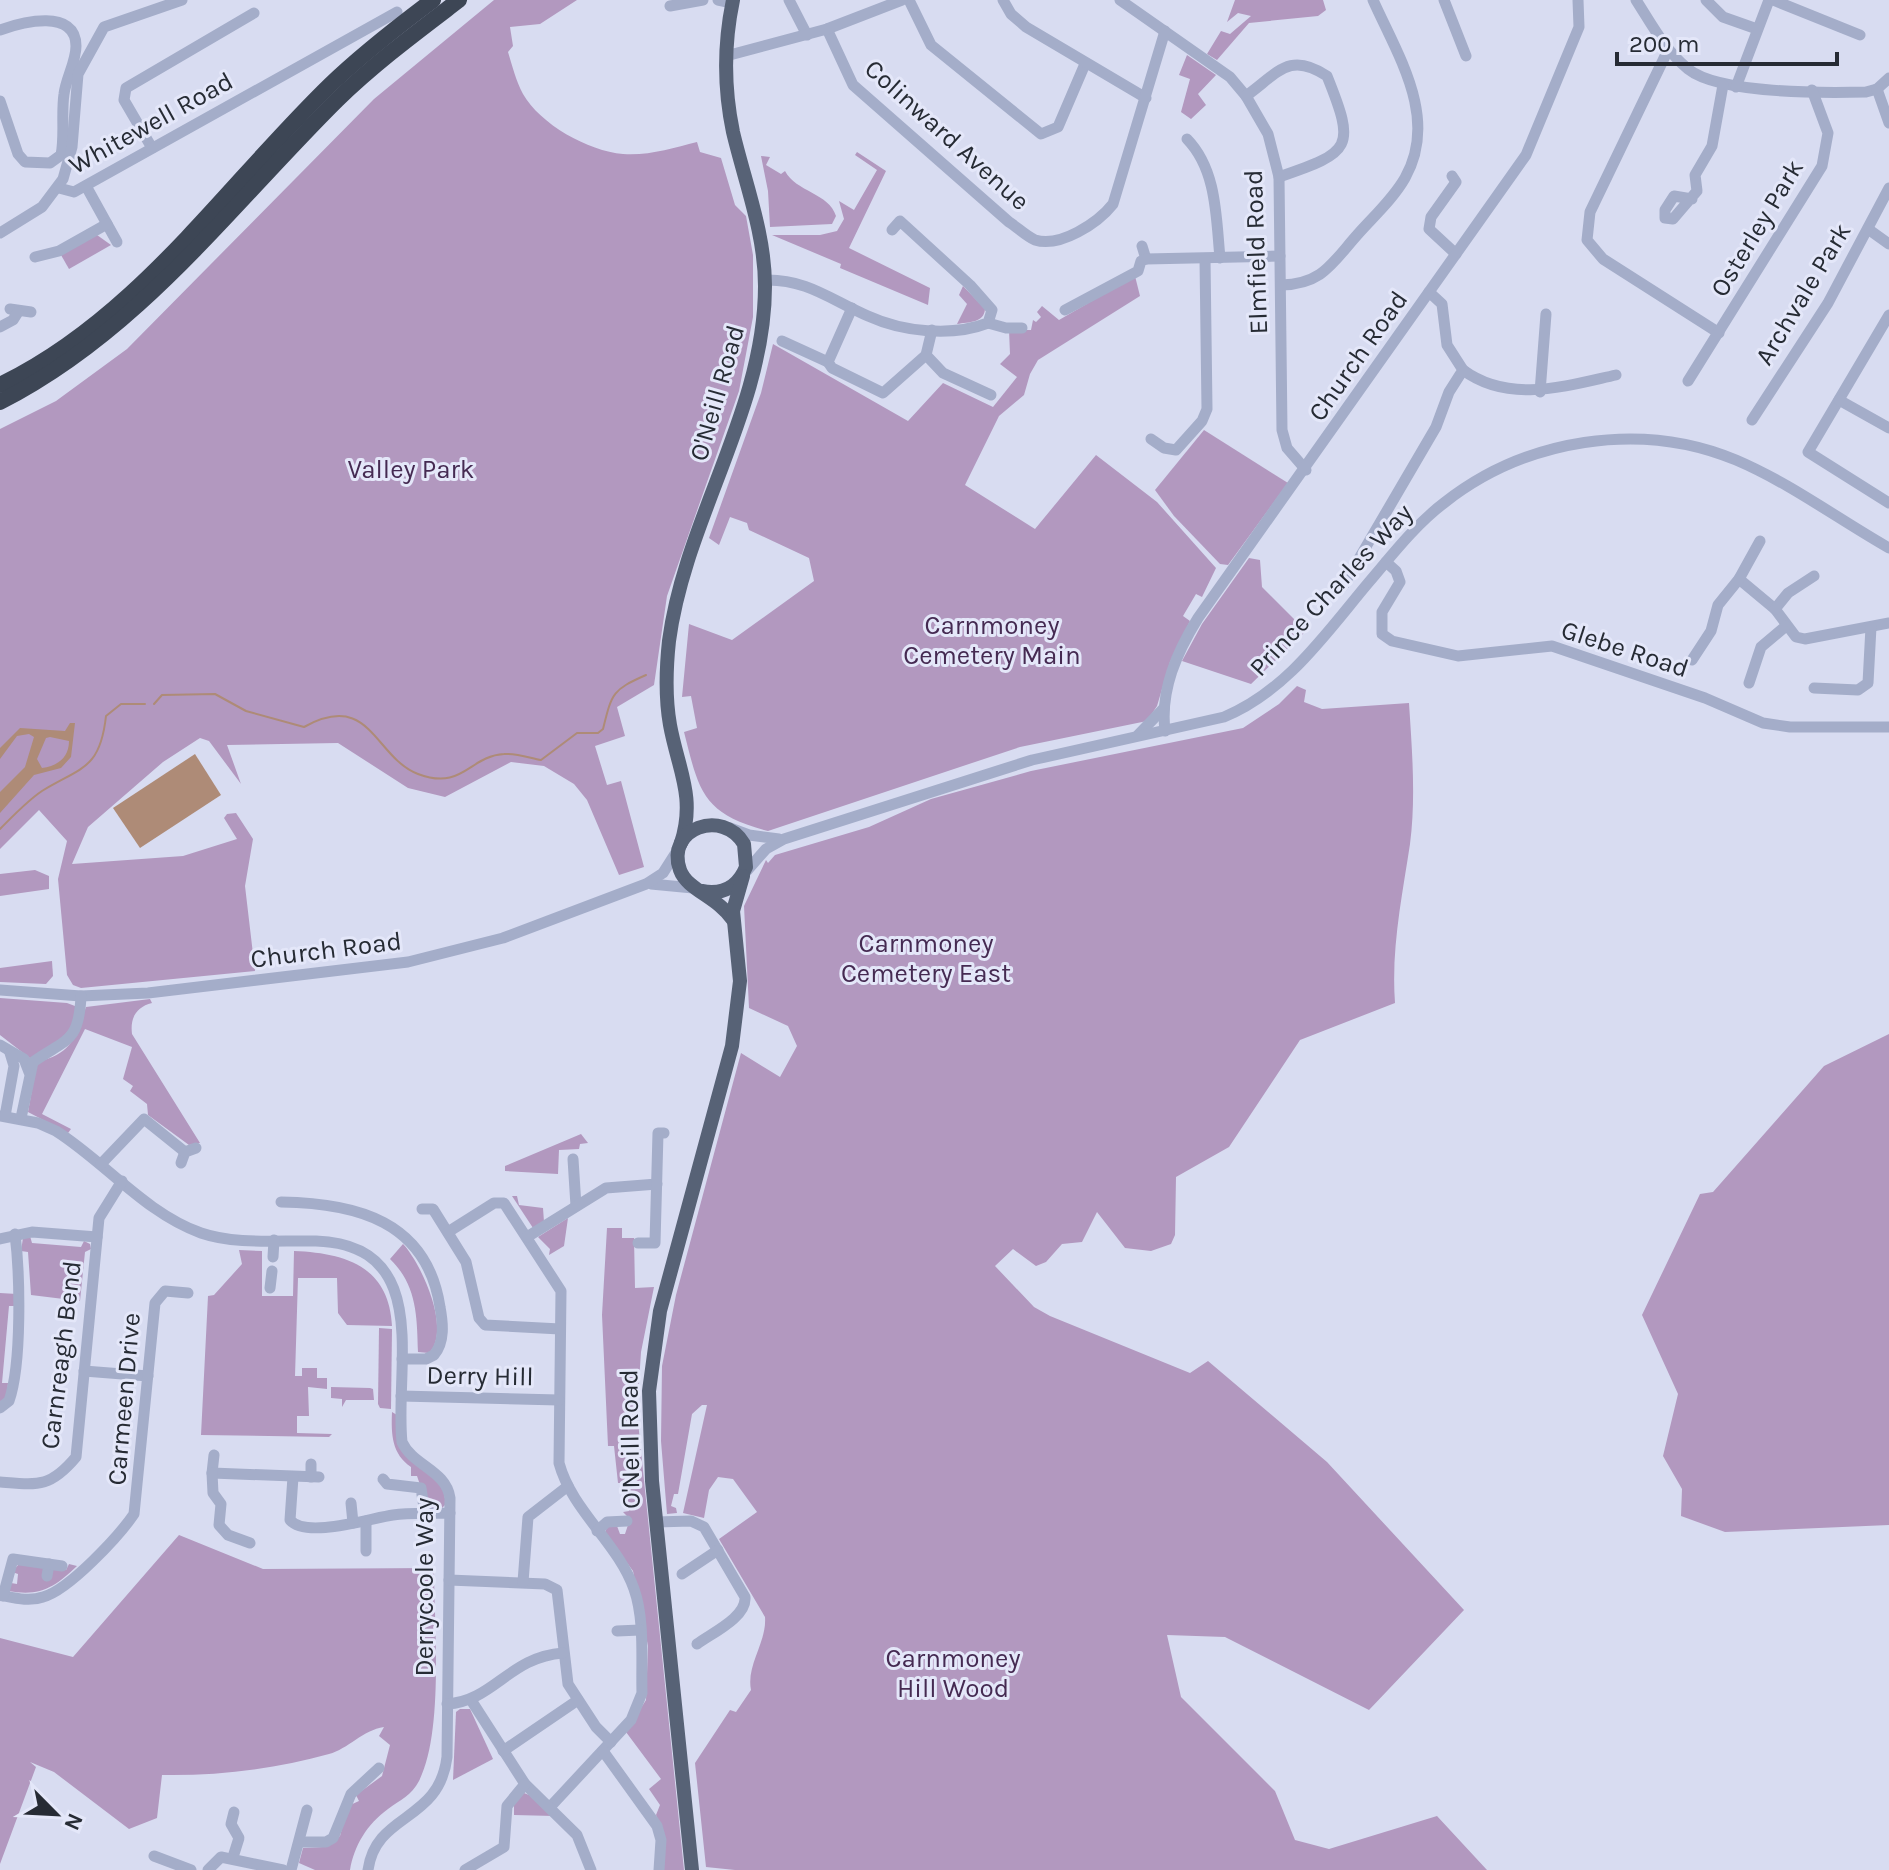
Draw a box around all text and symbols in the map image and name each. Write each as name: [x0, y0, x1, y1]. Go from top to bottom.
scale bar: [1617, 16, 1837, 66]
text: 200 m: [1629, 30, 1700, 58]
street label: Colinward Avenue: [858, 53, 1036, 217]
street label: Whitewell Road: [64, 65, 238, 181]
street label: Osterley Park: [1704, 154, 1810, 302]
street label: Elmfield Road: [1238, 169, 1274, 335]
street label: Archvale Park: [1748, 217, 1858, 371]
street label: Church Road: [1302, 285, 1414, 427]
street label: O'Neill Road: [683, 322, 751, 464]
park label: Valley Park: [347, 454, 475, 485]
street label: Prince Charles Way: [1243, 497, 1419, 683]
park label: Carnmoney Cemetery Main: [903, 610, 1081, 671]
street label: Glebe Road: [1557, 614, 1693, 684]
street label: Church Road: [249, 925, 403, 975]
park label: Carnmoney Cemetery East: [841, 928, 1011, 989]
street label: Carnreagh Bend: [34, 1259, 88, 1451]
street label: Carmeen Drive: [101, 1311, 147, 1487]
street label: Derry Hill: [426, 1360, 534, 1392]
street label: O'Neill Road: [613, 1369, 647, 1509]
street label: Derrycoole Way: [409, 1498, 440, 1676]
park label: Carnmoney Hill Wood: [885, 1643, 1021, 1704]
north arrow: [16, 1774, 96, 1854]
text: N: [58, 1809, 88, 1834]

